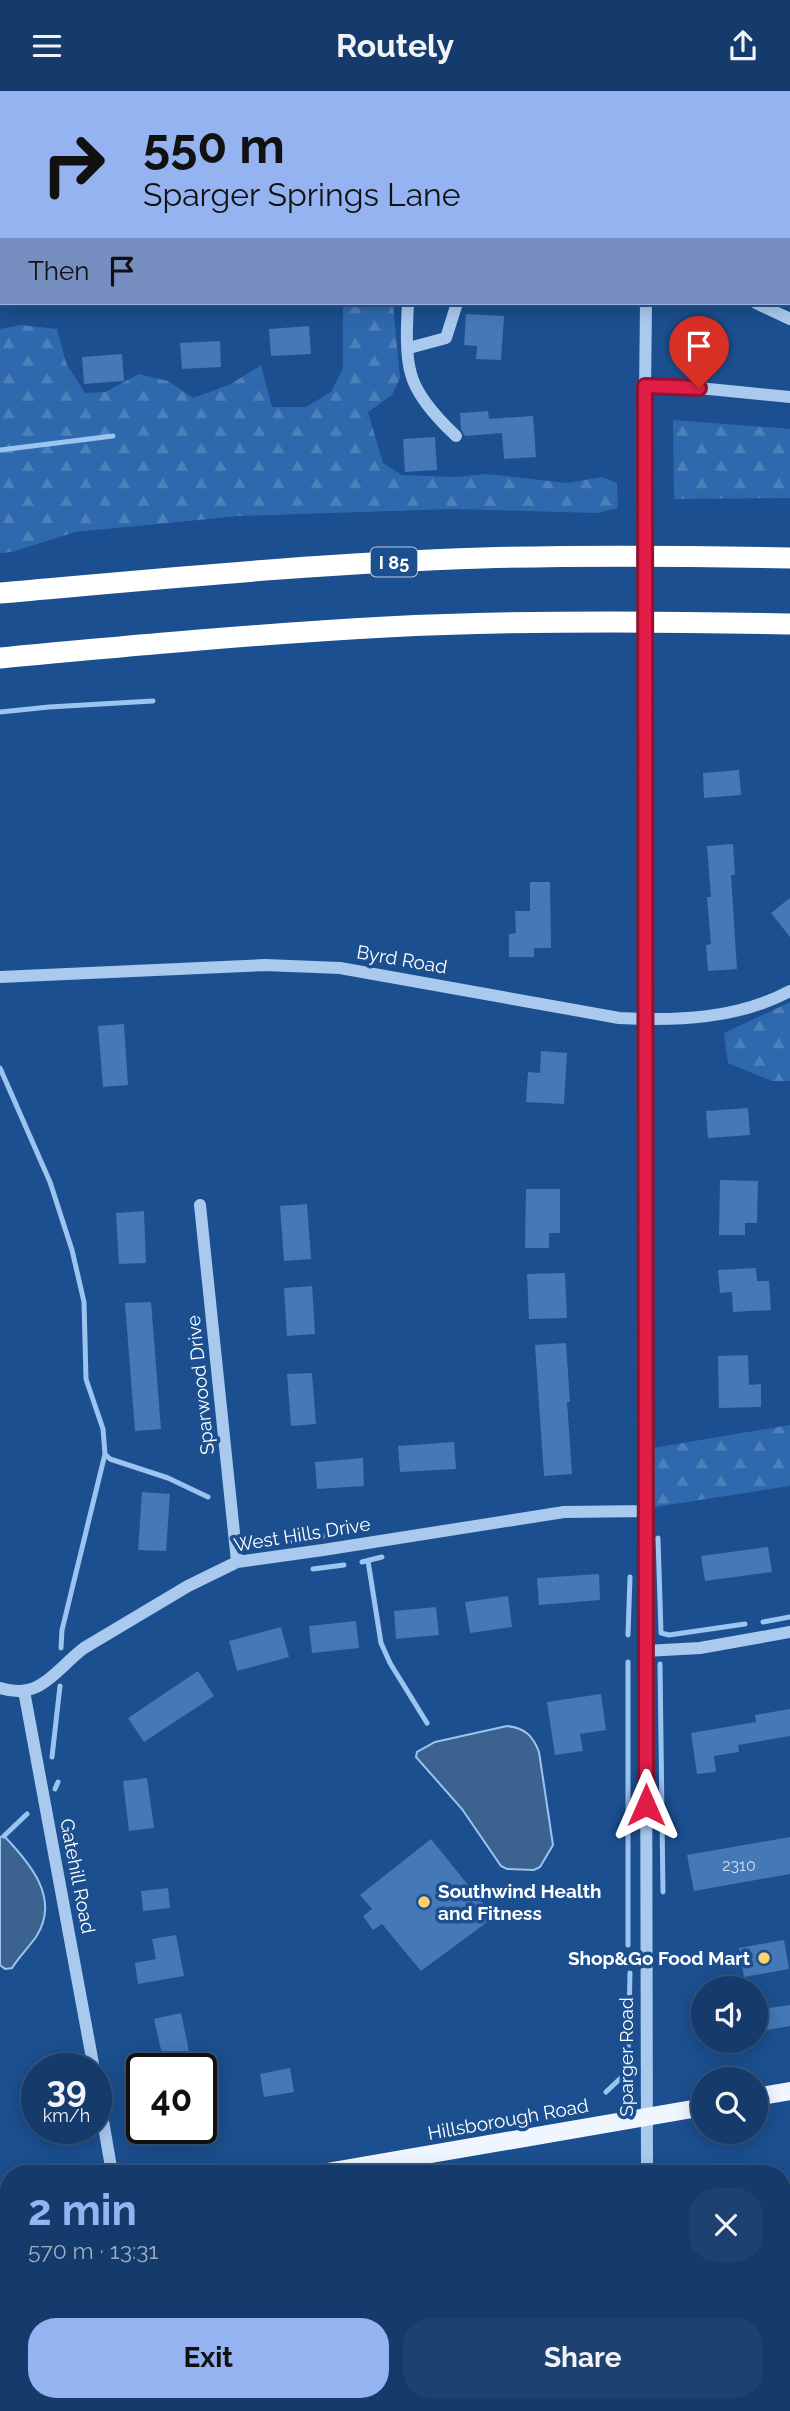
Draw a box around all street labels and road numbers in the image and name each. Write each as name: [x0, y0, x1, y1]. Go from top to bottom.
road number: I 85: [371, 548, 417, 577]
street label: Byrd Road: [355, 940, 449, 978]
street label: Sparwood Drive: [182, 1314, 218, 1456]
street label: West Hills Drive: [232, 1512, 372, 1556]
street label: Gatehill Road: [56, 1817, 100, 1935]
street label: Sparger Road: [615, 1997, 637, 2117]
street label: Hillsborough Road: [426, 2094, 590, 2144]

